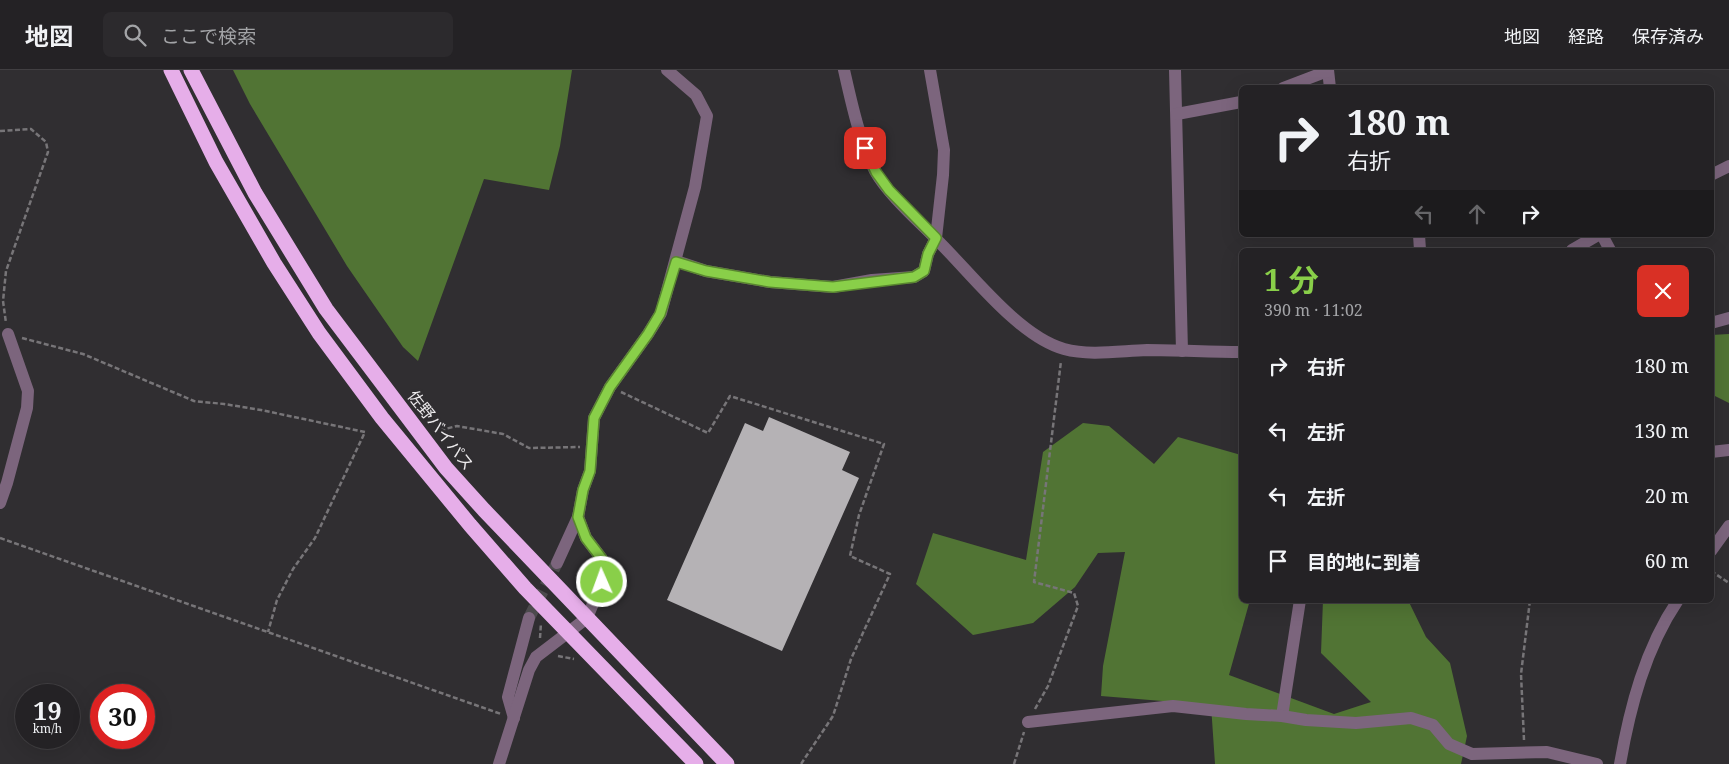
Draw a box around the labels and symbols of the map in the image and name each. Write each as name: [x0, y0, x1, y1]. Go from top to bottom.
pin: [844, 127, 886, 169]
street label: 佐野バイパス: [403, 386, 479, 474]
position arrow: [575, 555, 627, 607]
speed limit sign: 30: [90, 684, 155, 749]

